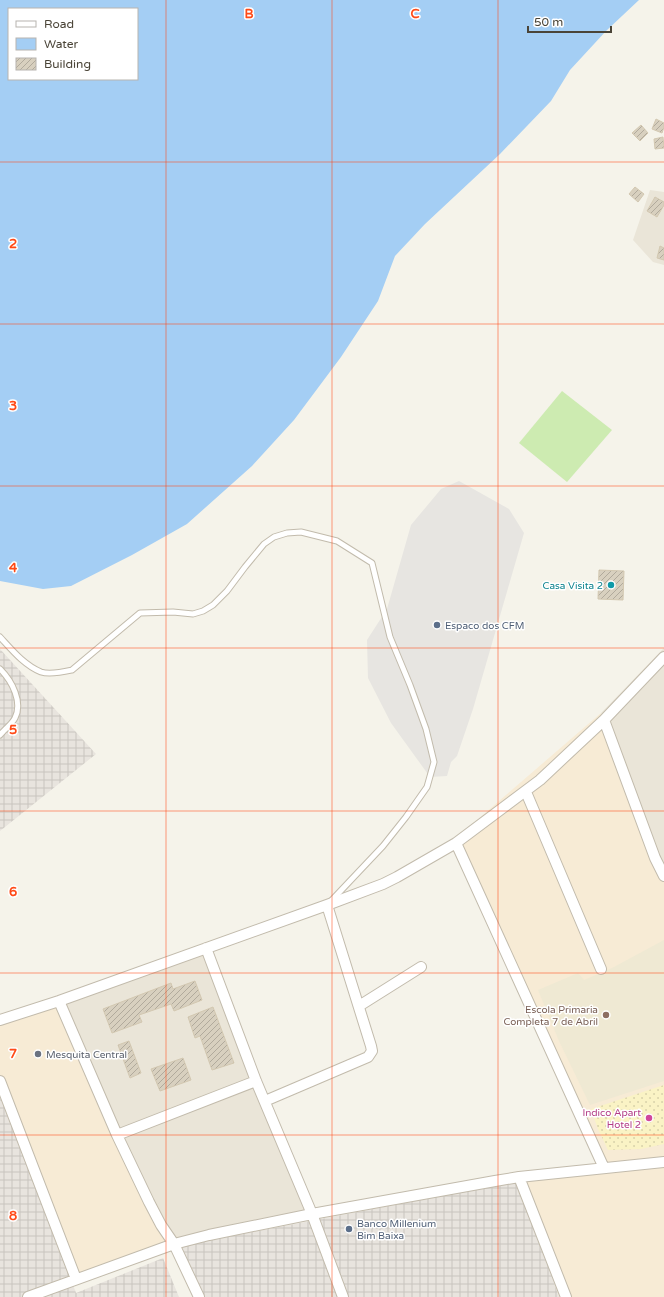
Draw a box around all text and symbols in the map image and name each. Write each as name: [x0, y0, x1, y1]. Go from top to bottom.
text: B: [244, 6, 254, 22]
text: C: [410, 6, 420, 22]
legend: [8, 8, 138, 80]
scale bar: [528, 8, 611, 34]
text: 50 m: [534, 15, 563, 29]
text: Road: [44, 17, 74, 31]
text: Water: [44, 37, 79, 51]
text: Building: [44, 57, 91, 71]
text: 2: [9, 236, 17, 252]
text: 3: [9, 398, 17, 414]
text: 4: [9, 560, 18, 576]
place label: Casa Visita 2: [542, 580, 603, 592]
marker: Casa Visita 2: [606, 580, 616, 590]
marker: Espaco dos CFM: [432, 620, 442, 630]
place label: Espaco dos CFM: [445, 620, 525, 632]
text: 5: [9, 722, 17, 738]
text: 6: [9, 884, 17, 900]
place label: Escola Primaria Completa 7 de Abril: [503, 1004, 598, 1028]
marker: Escola Primaria Completa 7 de Abril: [601, 1010, 611, 1020]
text: 7: [9, 1046, 17, 1062]
marker: Mesquita Central: [33, 1049, 43, 1059]
place label: Mesquita Central: [46, 1049, 127, 1061]
place label: Indico Apart Hotel 2: [582, 1107, 641, 1131]
marker: Indico Apart Hotel 2: [644, 1113, 654, 1123]
text: 8: [9, 1208, 17, 1224]
place label: Banco Millenium Bim Baixa: [357, 1218, 436, 1242]
marker: Banco Millenium Bim Baixa: [344, 1224, 354, 1234]

